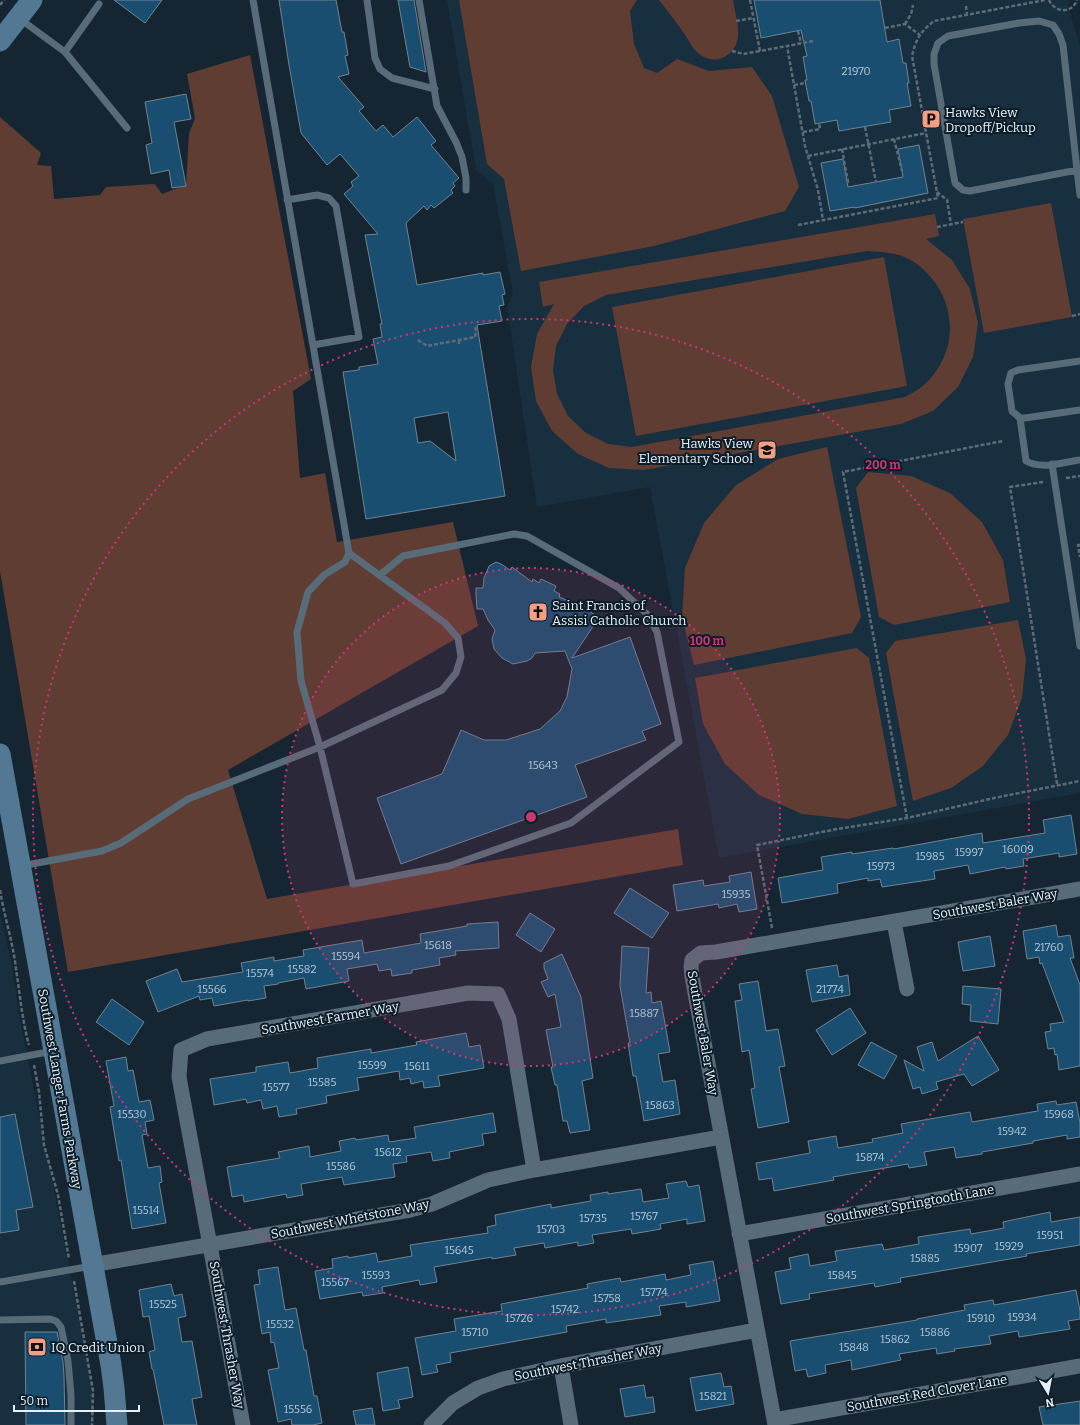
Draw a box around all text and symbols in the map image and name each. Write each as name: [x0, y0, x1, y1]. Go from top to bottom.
house number: 21970: [841, 65, 871, 78]
place label: Hawks View Dropoff/Pickup: [945, 105, 1036, 135]
parking icon: Hawks View Dropoff/Pickup: [920, 108, 942, 130]
place label: Hawks View Elementary School: [638, 436, 754, 466]
school or university icon: Hawks View Elementary School: [756, 439, 778, 461]
text: 200 m: [865, 458, 901, 472]
place label: Saint Francis of Assisi Catholic Church: [552, 598, 686, 628]
church icon: Saint Francis of Assisi Catholic Church: [527, 601, 549, 623]
text: 100 m: [690, 634, 725, 648]
house number: 15643: [528, 759, 558, 772]
centre of rings: [524, 810, 538, 824]
house number: 16009: [1002, 843, 1034, 856]
house number: 15997: [955, 846, 984, 859]
house number: 15985: [915, 850, 945, 863]
house number: 15973: [867, 860, 895, 873]
street label: Southwest Baler Way: [931, 886, 1059, 922]
house number: 15935: [722, 888, 750, 901]
house number: 15618: [424, 939, 452, 952]
house number: 21760: [1034, 941, 1064, 954]
house number: 15594: [332, 950, 361, 963]
house number: 15582: [288, 963, 316, 976]
house number: 15574: [246, 967, 274, 980]
street label: Southwest Baler Way: [685, 969, 721, 1097]
house number: 15566: [197, 983, 227, 996]
house number: 21774: [816, 983, 844, 996]
street label: Southwest Langer Farms Parkway: [35, 988, 85, 1190]
street label: Southwest Farmer Way: [260, 998, 400, 1038]
house number: 15887: [629, 1007, 659, 1020]
house number: 15599: [358, 1059, 387, 1072]
house number: 15611: [404, 1060, 430, 1073]
house number: 15585: [308, 1076, 336, 1089]
house number: 15577: [262, 1081, 290, 1094]
house number: 15863: [645, 1099, 675, 1112]
house number: 15530: [117, 1108, 147, 1121]
house number: 15968: [1044, 1108, 1074, 1121]
house number: 15942: [997, 1125, 1027, 1138]
house number: 15612: [374, 1146, 402, 1159]
house number: 15874: [856, 1151, 885, 1164]
house number: 15586: [326, 1160, 356, 1173]
street label: Southwest Springtooth Lane: [825, 1182, 995, 1226]
street label: Southwest Whetstone Way: [269, 1196, 431, 1242]
house number: 15514: [133, 1204, 160, 1217]
house number: 15767: [630, 1210, 658, 1223]
house number: 15735: [579, 1212, 607, 1225]
house number: 15703: [537, 1223, 565, 1236]
house number: 15951: [1037, 1229, 1064, 1242]
house number: 15929: [994, 1240, 1024, 1253]
house number: 15907: [953, 1242, 983, 1255]
house number: 15645: [444, 1244, 474, 1257]
house number: 15885: [910, 1252, 940, 1265]
street label: Southwest Thrasher Way: [207, 1260, 247, 1410]
house number: 15593: [362, 1269, 390, 1282]
house number: 15845: [827, 1269, 857, 1282]
house number: 15567: [321, 1276, 349, 1289]
house number: 15774: [640, 1286, 668, 1299]
house number: 15758: [593, 1292, 621, 1305]
house number: 15525: [149, 1298, 177, 1311]
house number: 15742: [551, 1303, 579, 1316]
house number: 15934: [1007, 1311, 1037, 1324]
house number: 15726: [505, 1312, 533, 1325]
house number: 15910: [967, 1312, 995, 1325]
house number: 15532: [266, 1318, 294, 1331]
house number: 15710: [461, 1326, 489, 1339]
house number: 15886: [920, 1326, 950, 1339]
house number: 15862: [880, 1333, 910, 1346]
bank icon: IQ Credit Union: [26, 1336, 48, 1358]
place label: IQ Credit Union: [51, 1340, 146, 1355]
street label: Southwest Thrasher Way: [513, 1340, 663, 1384]
house number: 15848: [839, 1341, 869, 1354]
street label: Southwest Red Clover Lane: [846, 1372, 1008, 1414]
north arrow: [1028, 1373, 1068, 1413]
scale bar: [14, 1387, 139, 1413]
house number: 15821: [699, 1390, 727, 1403]
text: 50 m: [20, 1394, 49, 1408]
text: N: [1044, 1395, 1055, 1410]
house number: 15556: [284, 1403, 312, 1416]

